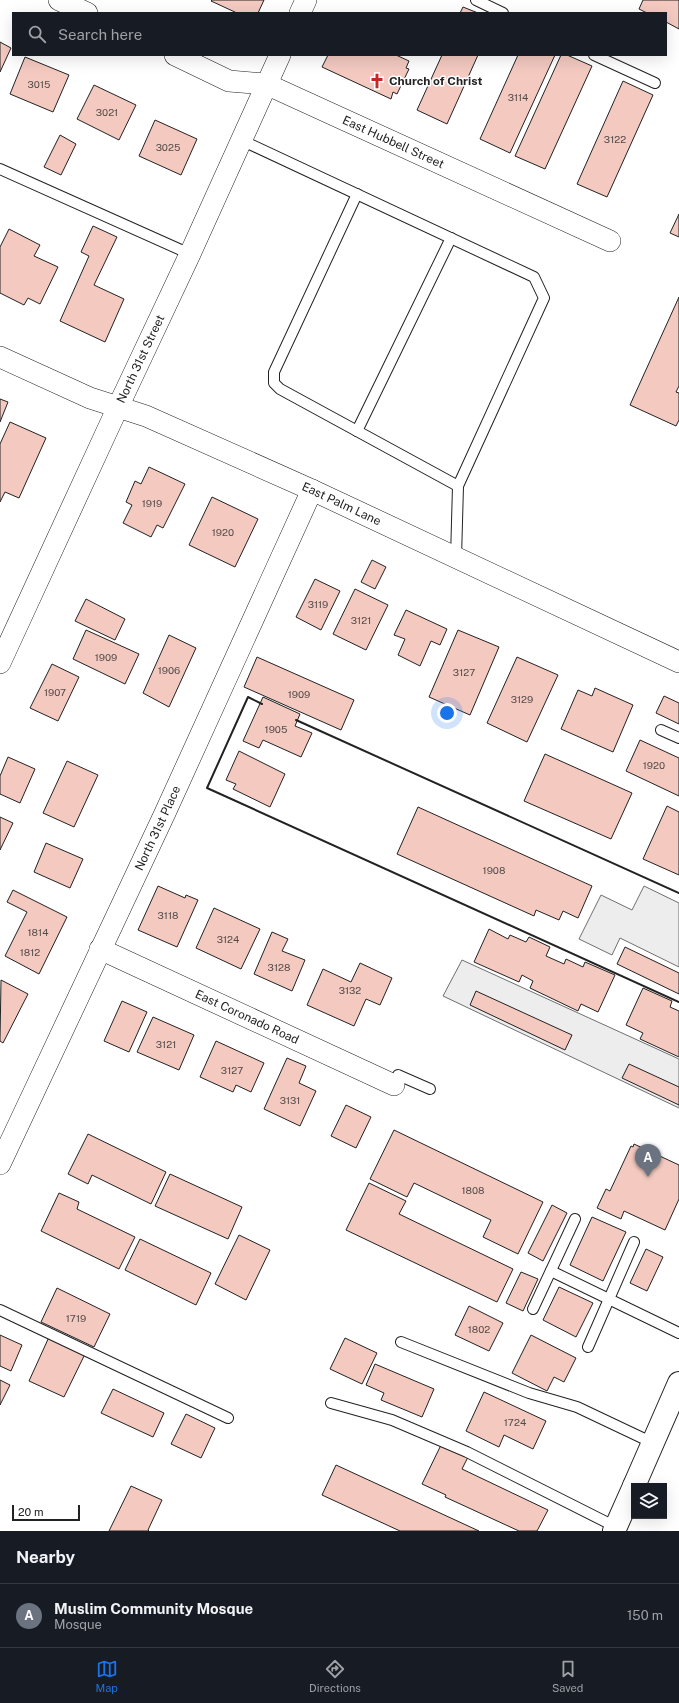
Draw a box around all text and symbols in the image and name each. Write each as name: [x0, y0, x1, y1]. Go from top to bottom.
search box: [12, 12, 667, 56]
icon: search: [26, 23, 48, 45]
text: Search here: [58, 26, 142, 43]
church icon: Church of Christ: [368, 72, 386, 90]
place label: Church of Christ: [389, 74, 482, 88]
house number: 3015: [28, 78, 50, 90]
house number: 3114: [508, 91, 528, 103]
house number: 3021: [96, 106, 118, 118]
street label: East Hubbell Street: [340, 113, 447, 171]
house number: 3122: [604, 133, 626, 145]
house number: 3025: [156, 141, 180, 153]
street label: North 31st Street: [114, 312, 168, 405]
street label: East Palm Lane: [300, 479, 383, 528]
house number: 1919: [142, 497, 162, 509]
house number: 1920: [212, 526, 234, 538]
house number: 3119: [308, 598, 328, 610]
house number: 3121: [351, 614, 371, 626]
house number: 1909: [95, 651, 117, 663]
house number: 1906: [158, 664, 180, 676]
house number: 3127: [453, 666, 475, 678]
house number: 1907: [44, 686, 66, 698]
house number: 1909: [288, 688, 310, 700]
house number: 3129: [511, 693, 533, 705]
your location: [437, 703, 457, 723]
house number: 1905: [265, 723, 287, 735]
house number: 1920: [643, 759, 665, 771]
street label: North 31st Place: [132, 783, 184, 873]
house number: 1908: [483, 864, 505, 876]
house number: 3118: [158, 909, 178, 921]
house number: 1814: [28, 926, 48, 938]
house number: 3124: [217, 933, 239, 945]
house number: 1812: [20, 946, 40, 958]
house number: 3128: [268, 961, 290, 973]
house number: 3132: [339, 984, 361, 996]
street label: East Coronado Road: [193, 987, 301, 1047]
house number: 3121: [156, 1038, 176, 1050]
house number: 3127: [221, 1064, 243, 1076]
house number: 3131: [280, 1094, 300, 1106]
pin: A: [635, 1144, 661, 1177]
house number: 1808: [461, 1184, 485, 1196]
house number: 1719: [66, 1312, 86, 1324]
house number: 1802: [468, 1323, 490, 1335]
house number: 1724: [504, 1416, 526, 1428]
map controls: [631, 1483, 667, 1519]
button: layers: [631, 1483, 667, 1519]
scale bar: [12, 1503, 80, 1522]
text: 20 m: [18, 1506, 43, 1518]
text: Nearby: [16, 1547, 75, 1567]
text: Muslim Community Mosque: [54, 1600, 253, 1617]
text: A: [24, 1608, 34, 1623]
text: 150 m: [627, 1608, 663, 1623]
text: Mosque: [54, 1617, 102, 1632]
tab: Map: [96, 1658, 118, 1694]
tab: Directions: [309, 1658, 361, 1694]
tab: Saved: [552, 1658, 583, 1694]

